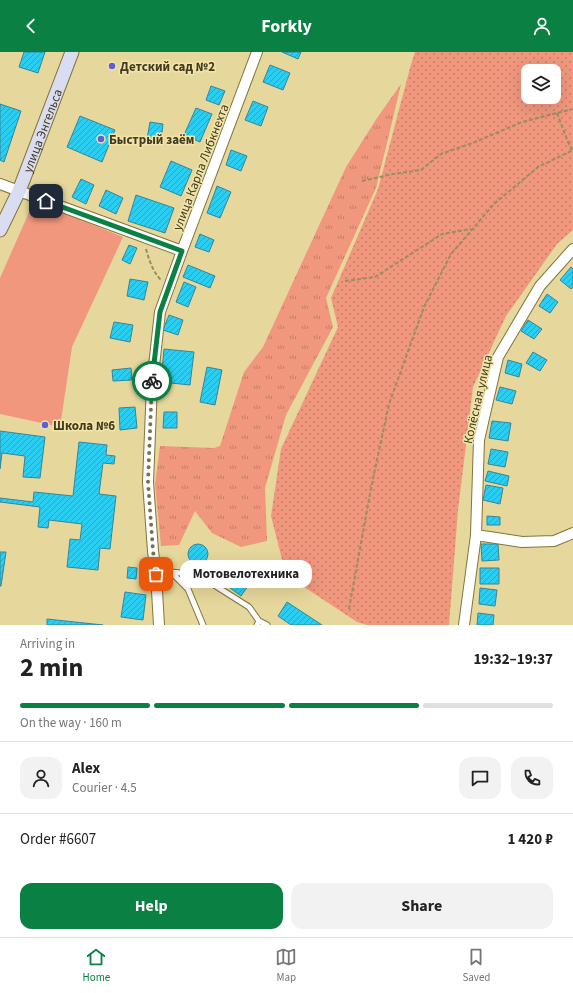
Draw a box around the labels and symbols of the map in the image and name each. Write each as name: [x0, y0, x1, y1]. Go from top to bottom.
place label: Детский сад №2: [120, 58, 215, 76]
marker: Детский сад №2: [107, 61, 117, 71]
street label: улица Энгельса: [19, 86, 67, 175]
street label: улица Карла Либкнехта: [168, 101, 233, 233]
place label: Быстрый заём: [109, 131, 194, 149]
marker: Быстрый заём: [96, 134, 106, 144]
pin: [29, 184, 63, 218]
street label: Колёсная улица: [459, 353, 497, 446]
courier: [132, 361, 172, 401]
place label: Школа №6: [53, 417, 115, 435]
marker: Школа №6: [40, 420, 50, 430]
pin: [139, 557, 173, 591]
callout: Мотовелотехника: [180, 560, 312, 588]

